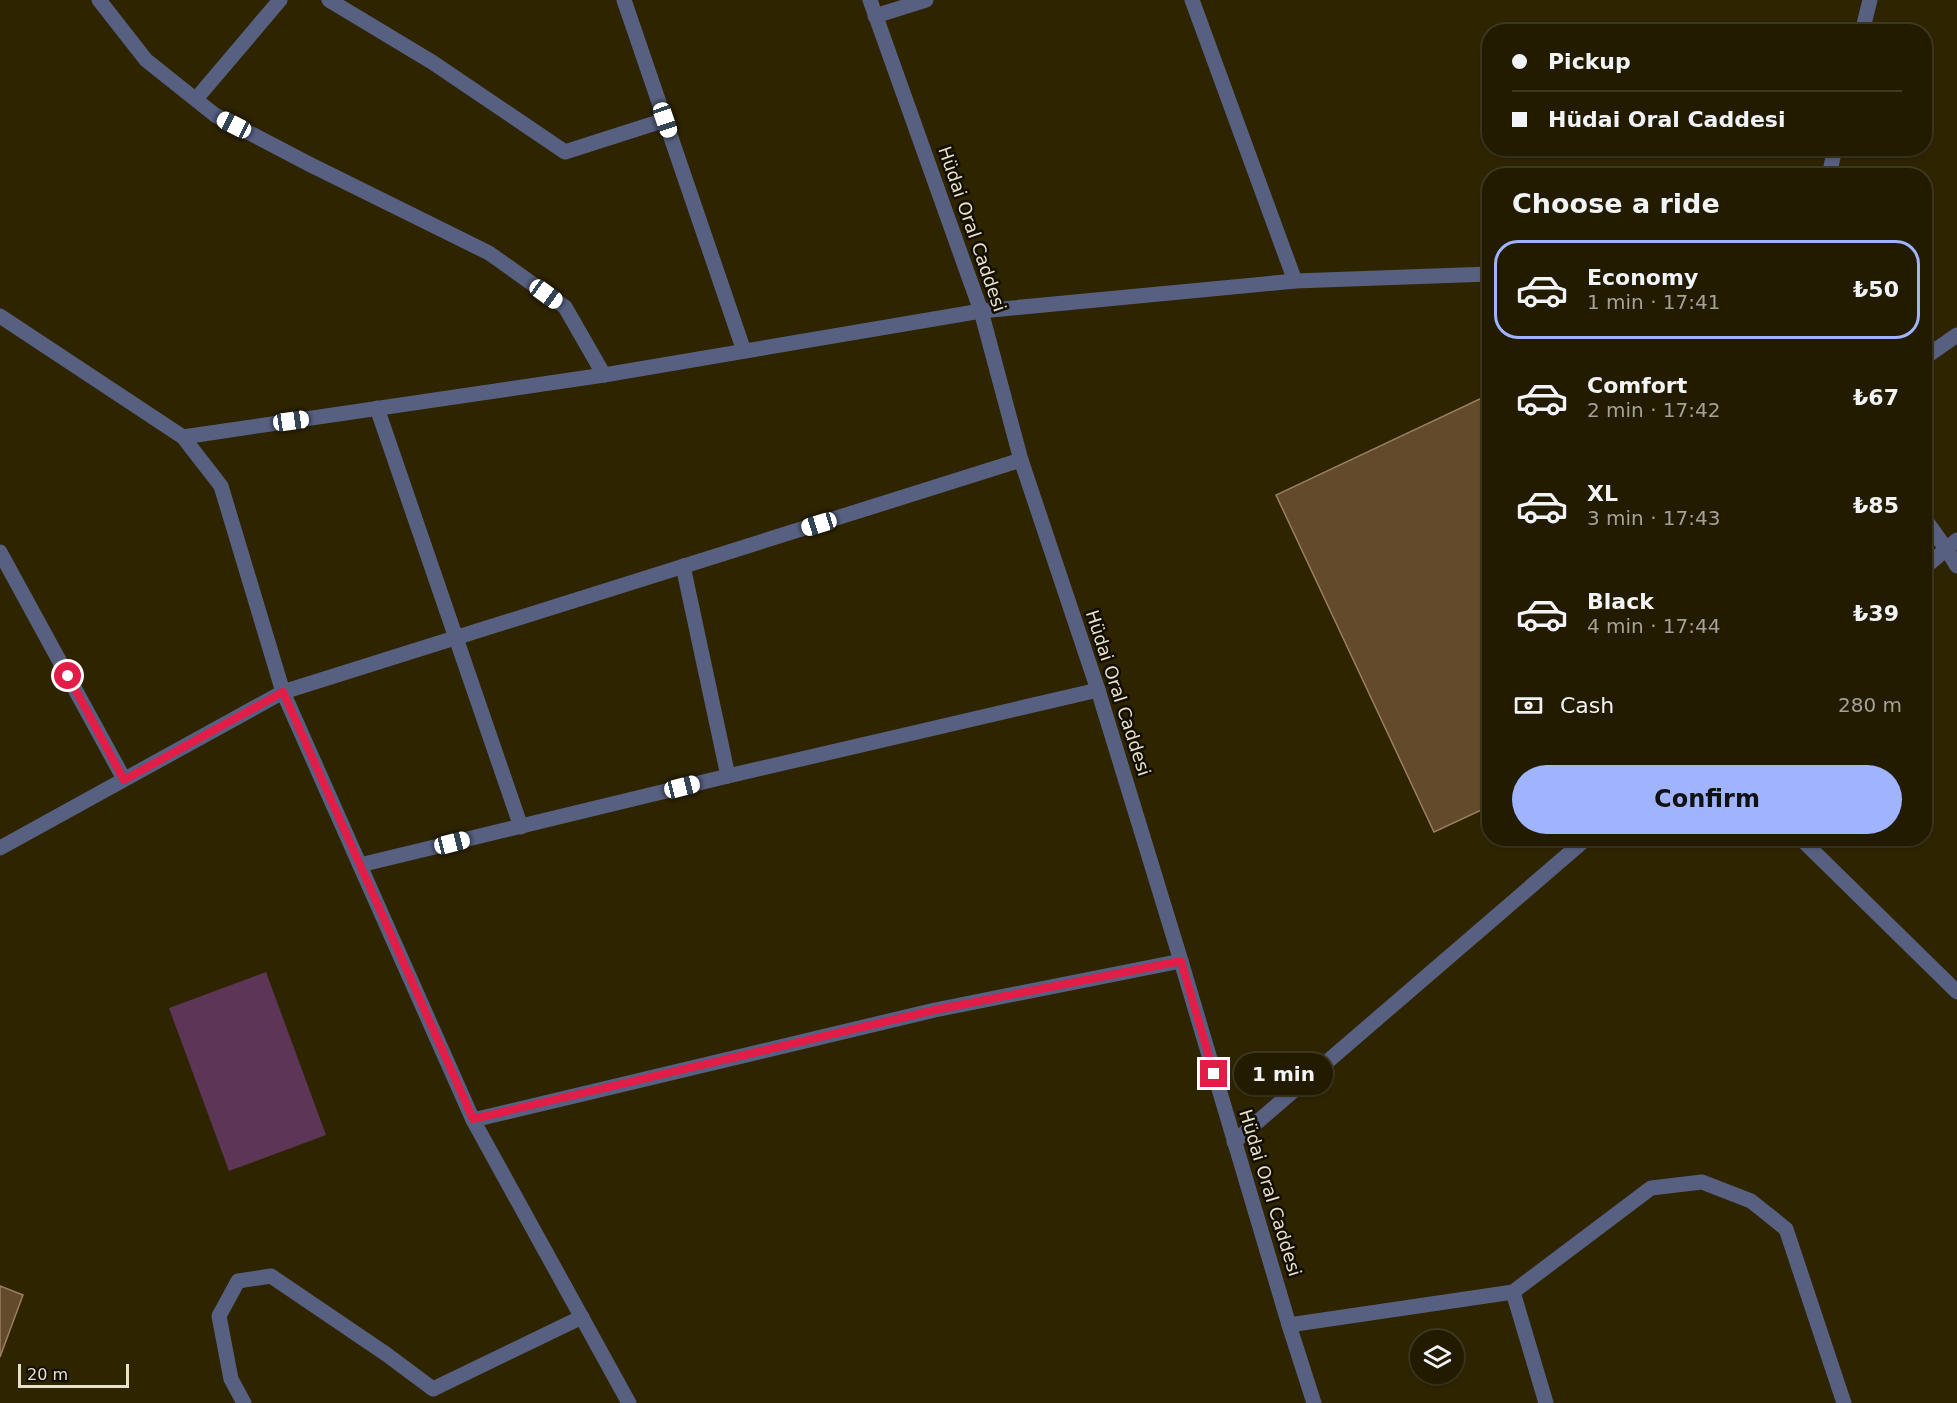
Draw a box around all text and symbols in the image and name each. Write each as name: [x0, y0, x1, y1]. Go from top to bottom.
text: Pickup: [1548, 49, 1631, 74]
car: [651, 100, 679, 140]
text: Hüdai Oral Caddesi: [1548, 107, 1786, 132]
car: [214, 109, 254, 141]
street label: Hüdai Oral Caddesi: [934, 143, 1011, 314]
text: Choose a ride: [1512, 188, 1720, 219]
icon: car: [1515, 263, 1569, 317]
text: Economy: [1587, 265, 1698, 290]
car: [526, 276, 566, 312]
text: ₺50: [1853, 277, 1899, 302]
text: 1 min · 17:41: [1587, 290, 1721, 314]
icon: car: [1515, 371, 1569, 425]
text: Comfort: [1587, 373, 1687, 398]
text: ₺67: [1853, 385, 1899, 410]
text: 2 min · 17:42: [1587, 398, 1721, 422]
car: [272, 410, 310, 432]
icon: car: [1515, 479, 1569, 533]
text: XL: [1587, 481, 1618, 506]
text: ₺85: [1853, 493, 1899, 518]
text: 3 min · 17:43: [1587, 506, 1721, 530]
car: [799, 510, 839, 538]
icon: car: [1515, 587, 1569, 641]
text: Black: [1587, 589, 1654, 614]
text: ₺39: [1853, 601, 1899, 626]
street label: Hüdai Oral Caddesi: [1082, 607, 1155, 779]
text: 4 min · 17:44: [1587, 614, 1721, 638]
route start: [54, 662, 81, 689]
icon: cash: [1512, 689, 1545, 722]
text: Cash: [1560, 693, 1614, 718]
text: 280 m: [1838, 693, 1902, 717]
button: Confirm: [1512, 765, 1902, 834]
car: [662, 774, 702, 800]
car: [432, 830, 472, 856]
callout: 1 min: [1235, 1053, 1334, 1095]
route end: [1200, 1060, 1227, 1087]
text: 1 min: [1252, 1062, 1315, 1086]
street label: Hüdai Oral Caddesi: [1235, 1107, 1306, 1279]
map controls: [1410, 1330, 1464, 1384]
button: layers: [1410, 1330, 1464, 1384]
scale bar: [18, 1361, 129, 1388]
text: 20 m: [27, 1365, 68, 1384]

